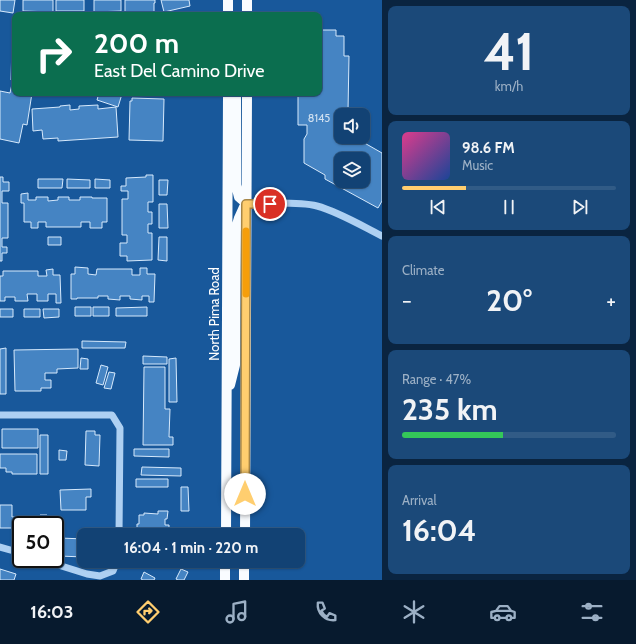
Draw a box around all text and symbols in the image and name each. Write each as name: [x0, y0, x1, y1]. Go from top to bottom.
text: 41: [483, 20, 535, 83]
text: 200 m: [94, 26, 179, 60]
icon: right: [28, 28, 80, 80]
text: East Del Camino Drive: [94, 60, 264, 82]
text: km/h: [495, 78, 523, 94]
map controls: [334, 108, 370, 188]
button: sound: [334, 108, 370, 144]
house number: 8145: [308, 111, 330, 125]
text: 98.6 FM: [462, 139, 515, 157]
button: layers: [334, 152, 370, 188]
text: Music: [462, 157, 493, 173]
pin: [253, 187, 287, 221]
icon: arrive: [259, 193, 281, 215]
icon: previous: [427, 196, 449, 218]
icon: pause: [498, 196, 520, 218]
icon: next: [569, 196, 591, 218]
text: Climate: [402, 262, 444, 278]
street label: North Pima Road: [206, 267, 222, 361]
text: 20°: [486, 282, 532, 319]
text: −: [402, 287, 412, 314]
text: +: [606, 287, 616, 314]
text: Range · 47%: [402, 371, 471, 387]
text: 235 km: [402, 391, 498, 428]
position arrow: [224, 473, 266, 515]
text: Arrival: [402, 492, 437, 508]
text: 16:04: [402, 512, 476, 549]
speed limit sign: 50: [12, 516, 64, 568]
text: 16:04 · 1 min · 220 m: [124, 539, 258, 557]
icon: directions: [134, 598, 162, 626]
icon: music: [223, 598, 251, 626]
icon: phone: [312, 598, 340, 626]
icon: climate: [400, 598, 428, 626]
icon: car: [489, 598, 517, 626]
icon: filters: [578, 598, 606, 626]
text: 16:03: [30, 601, 74, 623]

